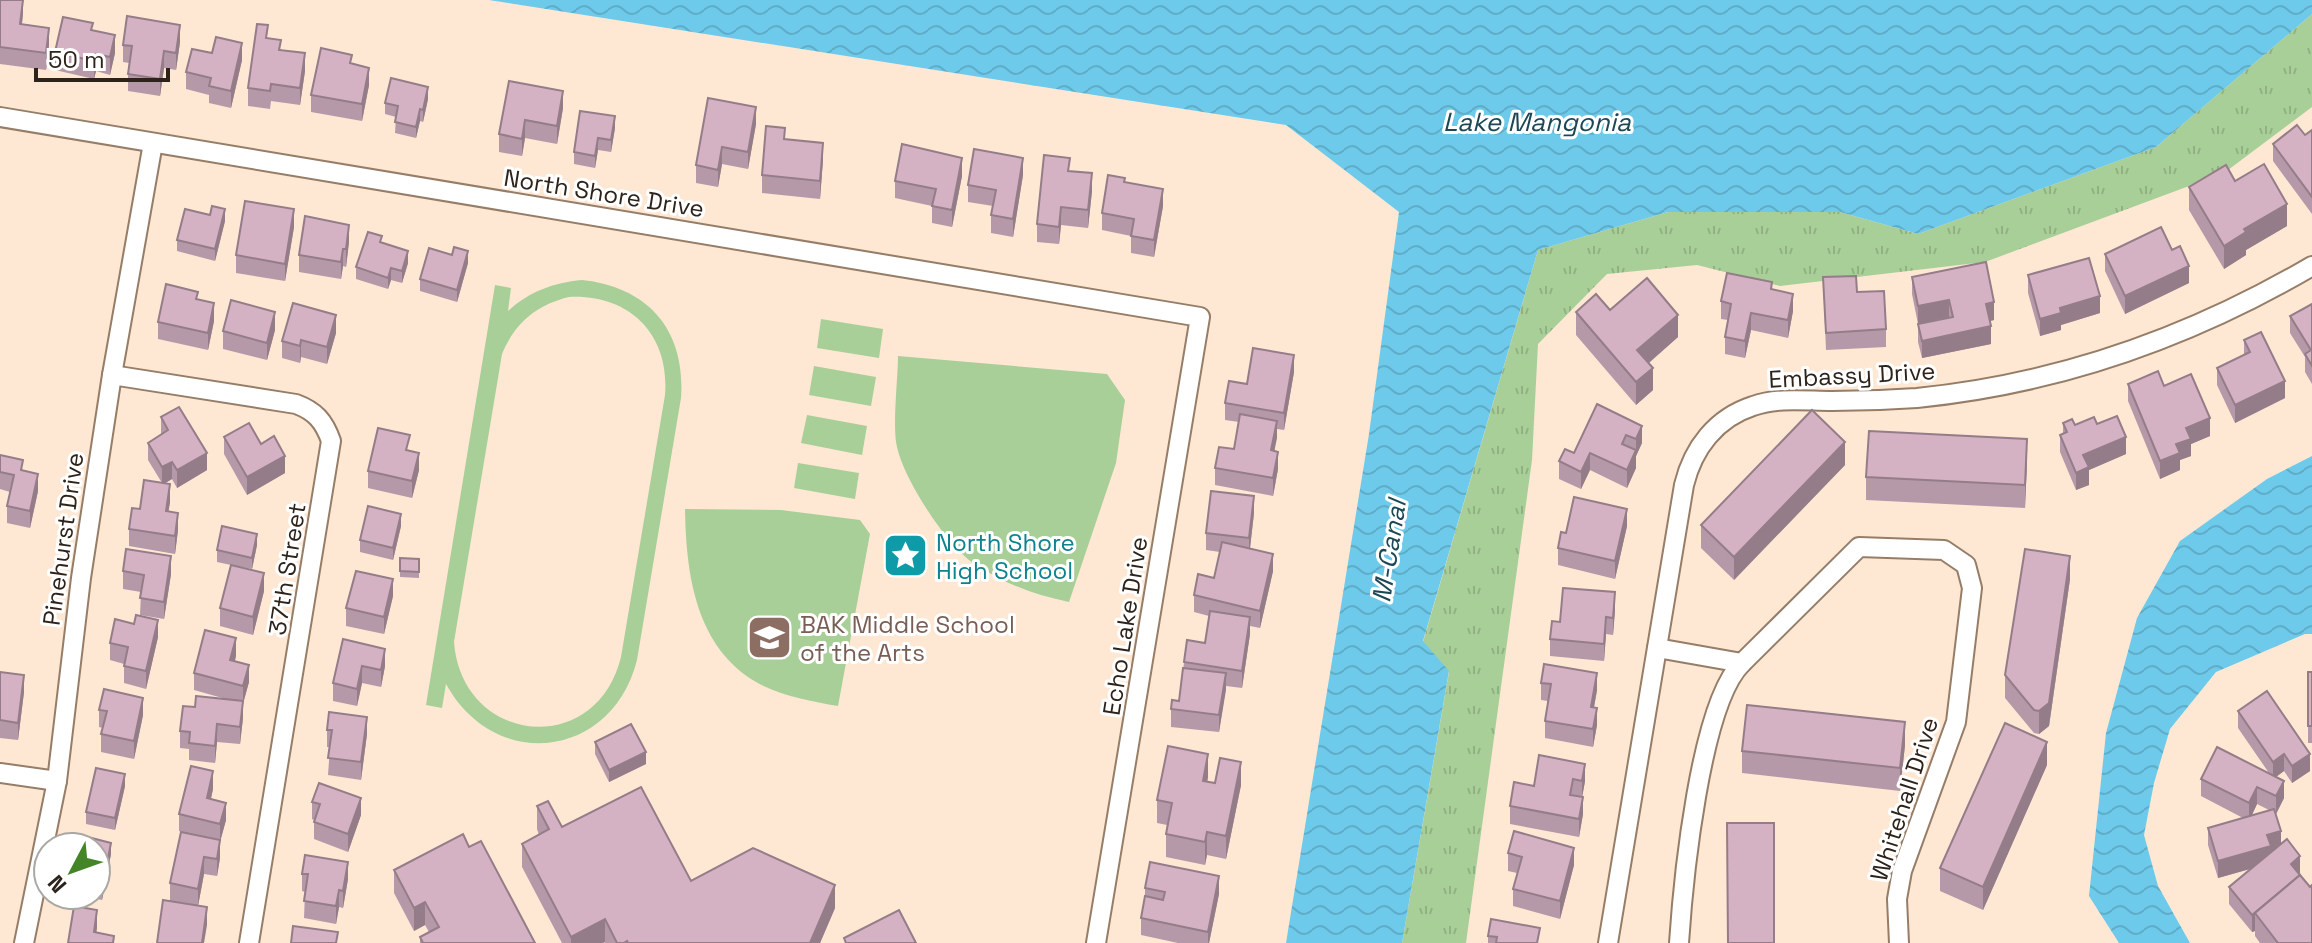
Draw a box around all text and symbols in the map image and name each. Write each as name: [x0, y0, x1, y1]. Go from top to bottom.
scale bar: [36, 32, 168, 82]
text: 50 m: [48, 44, 105, 75]
water label: Lake Mangonia: [1443, 105, 1632, 139]
street label: North Shore Drive: [502, 162, 706, 224]
street label: Embassy Drive: [1768, 355, 1936, 395]
street label: Pinehurst Drive: [36, 451, 90, 627]
water label: M-Canal: [1364, 495, 1414, 605]
street label: 37th Street: [261, 501, 313, 637]
place label: North Shore High School: [936, 527, 1075, 586]
place icon: North Shore High School: [881, 532, 929, 580]
street label: Echo Lake Drive: [1096, 534, 1154, 718]
place label: BAK Middle School of the Arts: [800, 609, 1015, 668]
school or university icon: BAK Middle School of the Arts: [745, 614, 793, 662]
street label: Whitehall Drive: [1863, 713, 1945, 885]
north arrow: [32, 831, 112, 911]
text: N: [42, 869, 72, 899]

